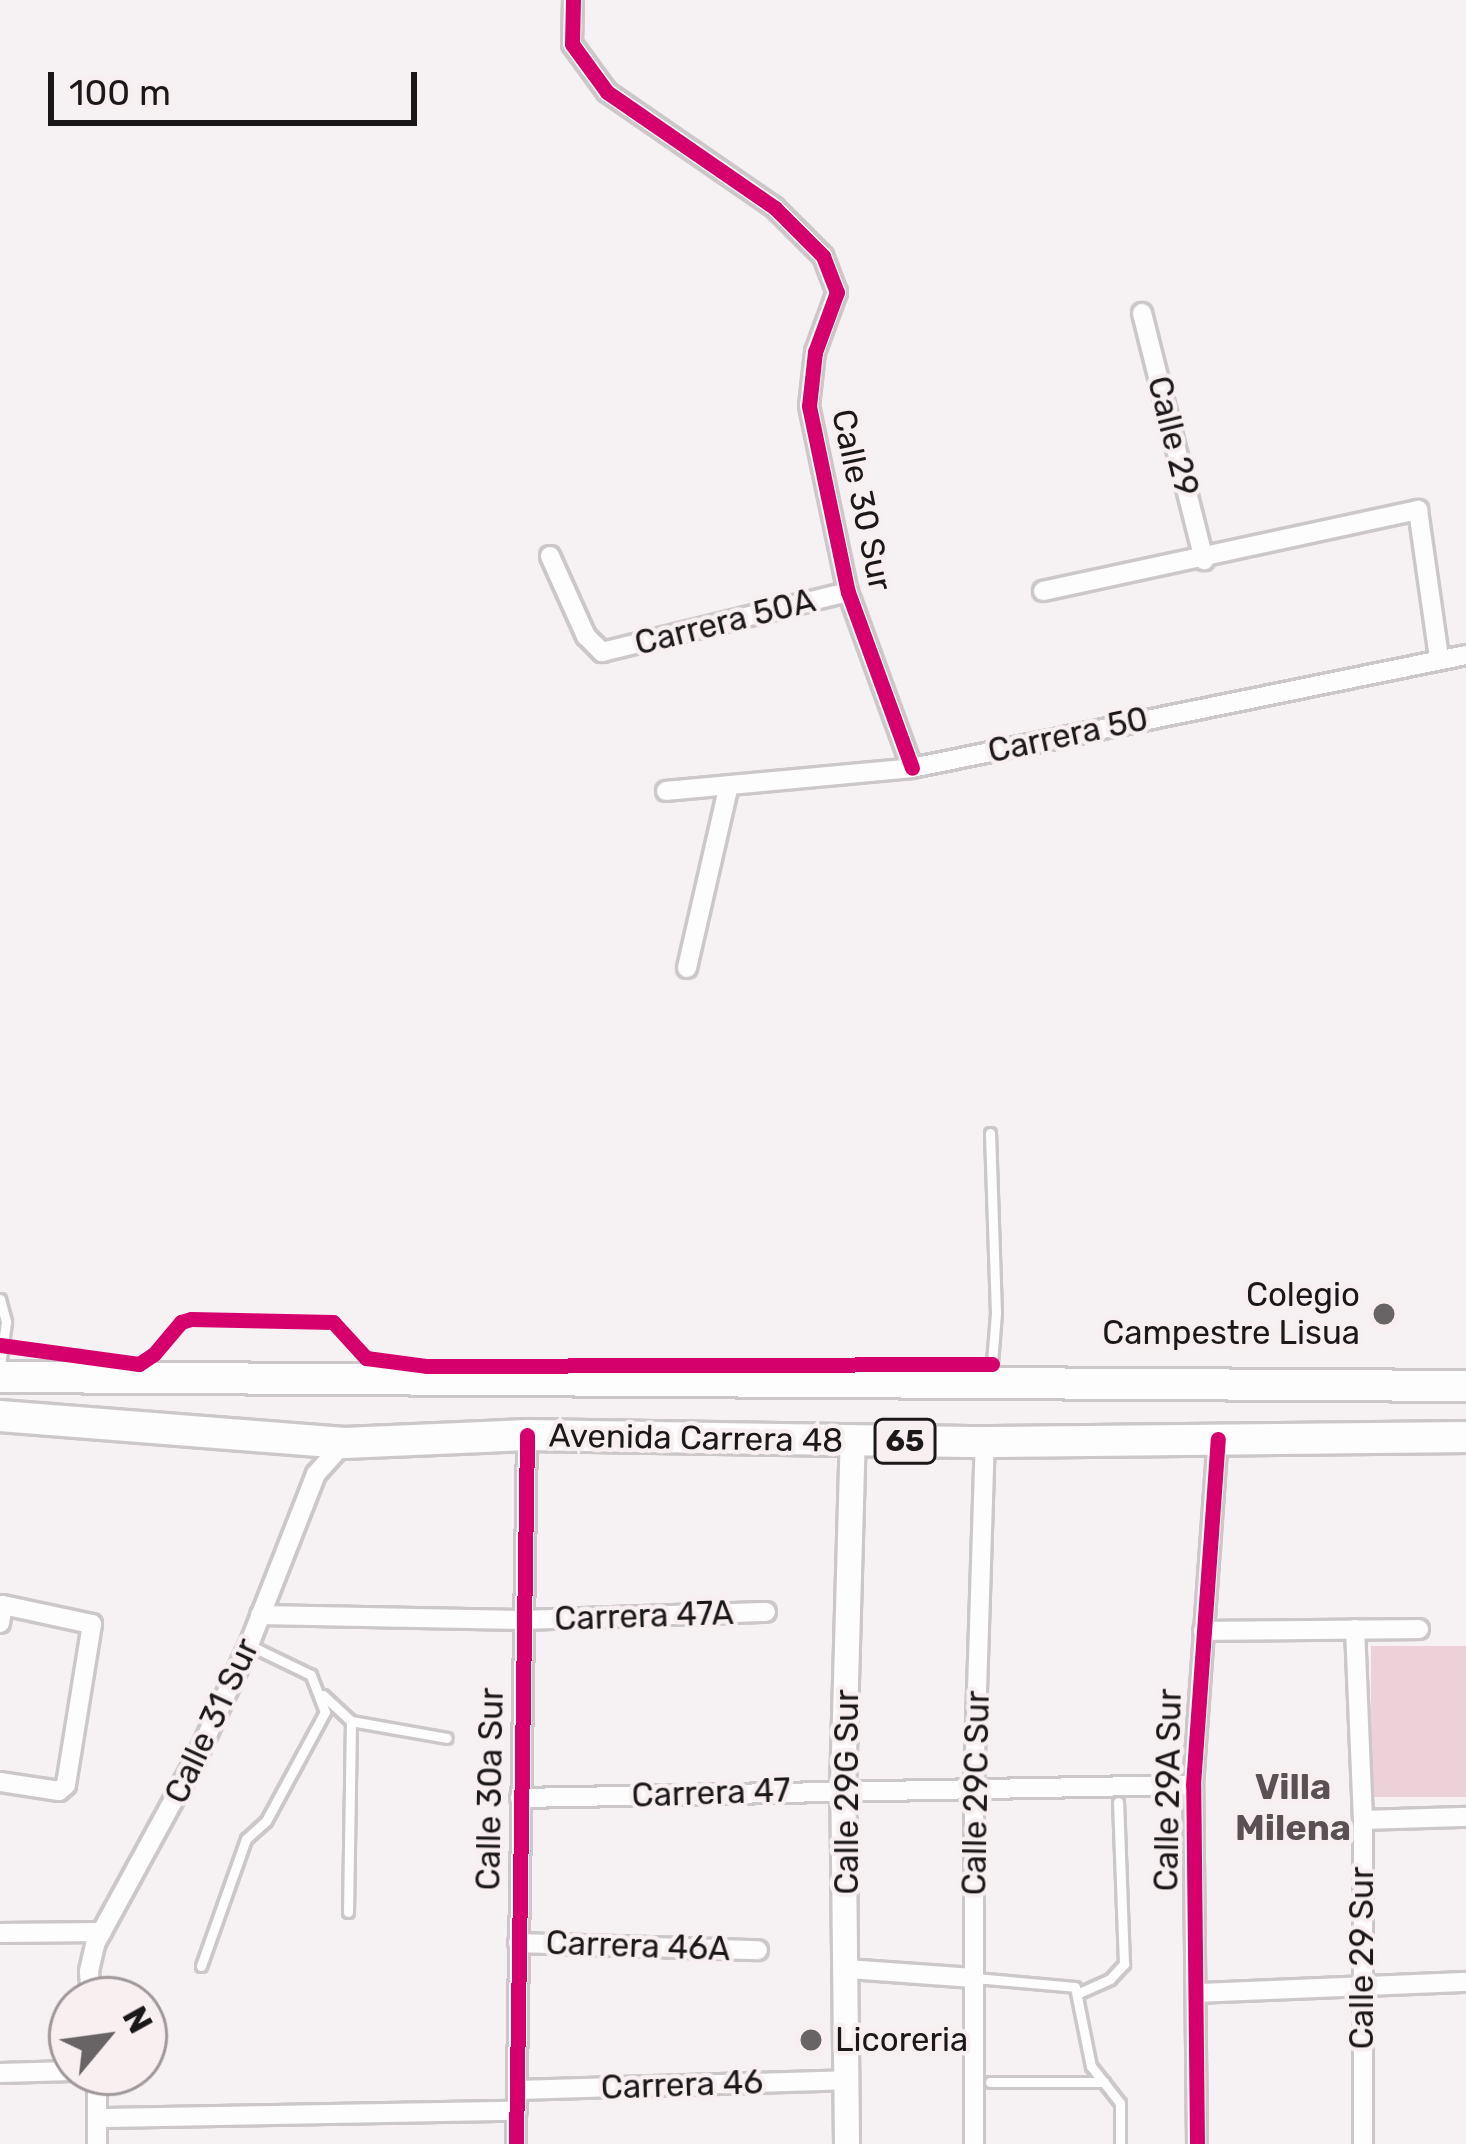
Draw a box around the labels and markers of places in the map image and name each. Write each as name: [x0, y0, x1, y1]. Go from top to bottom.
place label: Colegio Campestre Lisua: [1102, 1275, 1360, 1353]
marker: Colegio Campestre Lisua: [1371, 1301, 1397, 1327]
place label: Licoreria: [835, 2020, 968, 2060]
marker: Licoreria: [798, 2027, 824, 2053]

